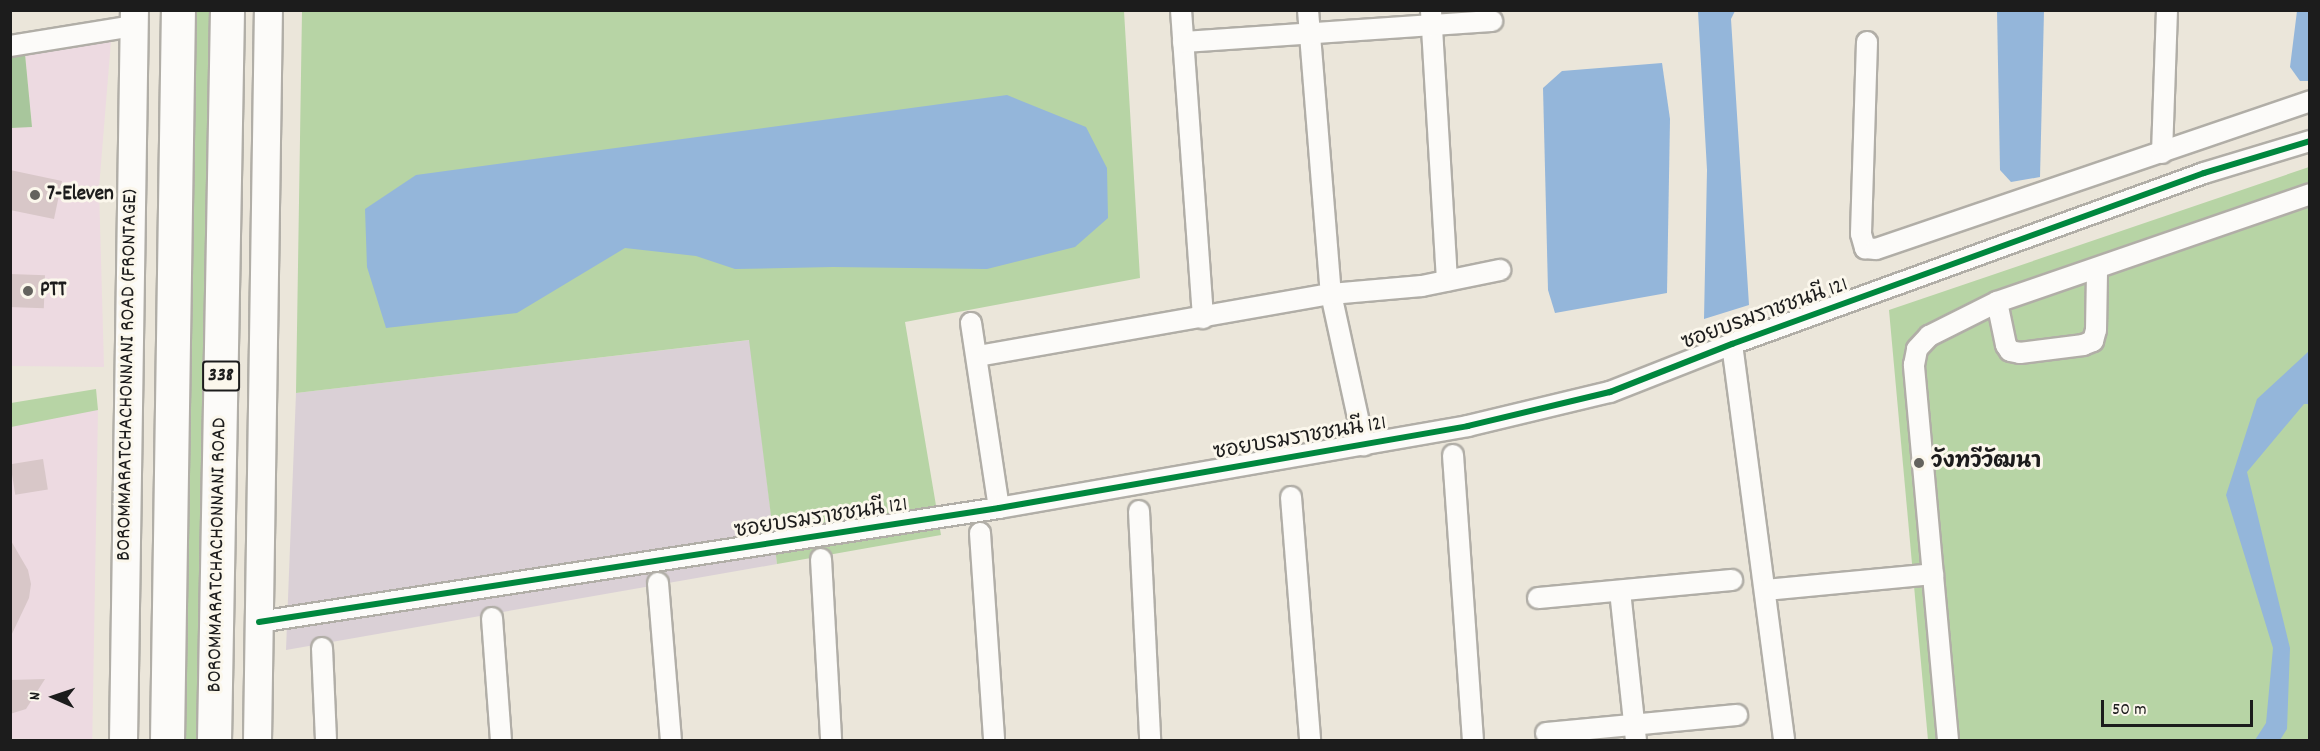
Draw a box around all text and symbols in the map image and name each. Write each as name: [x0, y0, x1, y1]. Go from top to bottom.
place label: 7-Eleven: [47, 182, 114, 208]
marker: 7-Eleven: [28, 188, 42, 202]
street label: BOROMMARATCHACHONNANI ROAD (FRONTAGE): [112, 189, 144, 561]
street label: ซอยบรมราชชนนี 121: [1679, 273, 1851, 357]
place label: PTT: [40, 278, 66, 304]
marker: PTT: [21, 284, 35, 298]
road number: 338: [202, 359, 240, 393]
street label: ซอยบรมราชชนนี 121: [1212, 411, 1388, 467]
street label: BOROMMARATCHACHONNANI ROAD: [203, 417, 233, 693]
place label: วังทวีวัฒนา: [1931, 450, 2041, 476]
marker: วังทวีวัฒนา: [1912, 456, 1926, 470]
street label: ซอยบรมราชชนนี 121: [733, 493, 909, 545]
north arrow: [24, 667, 84, 727]
scale bar: [2104, 688, 2256, 726]
text: N: [24, 691, 47, 701]
text: 50 m: [2112, 698, 2147, 723]

